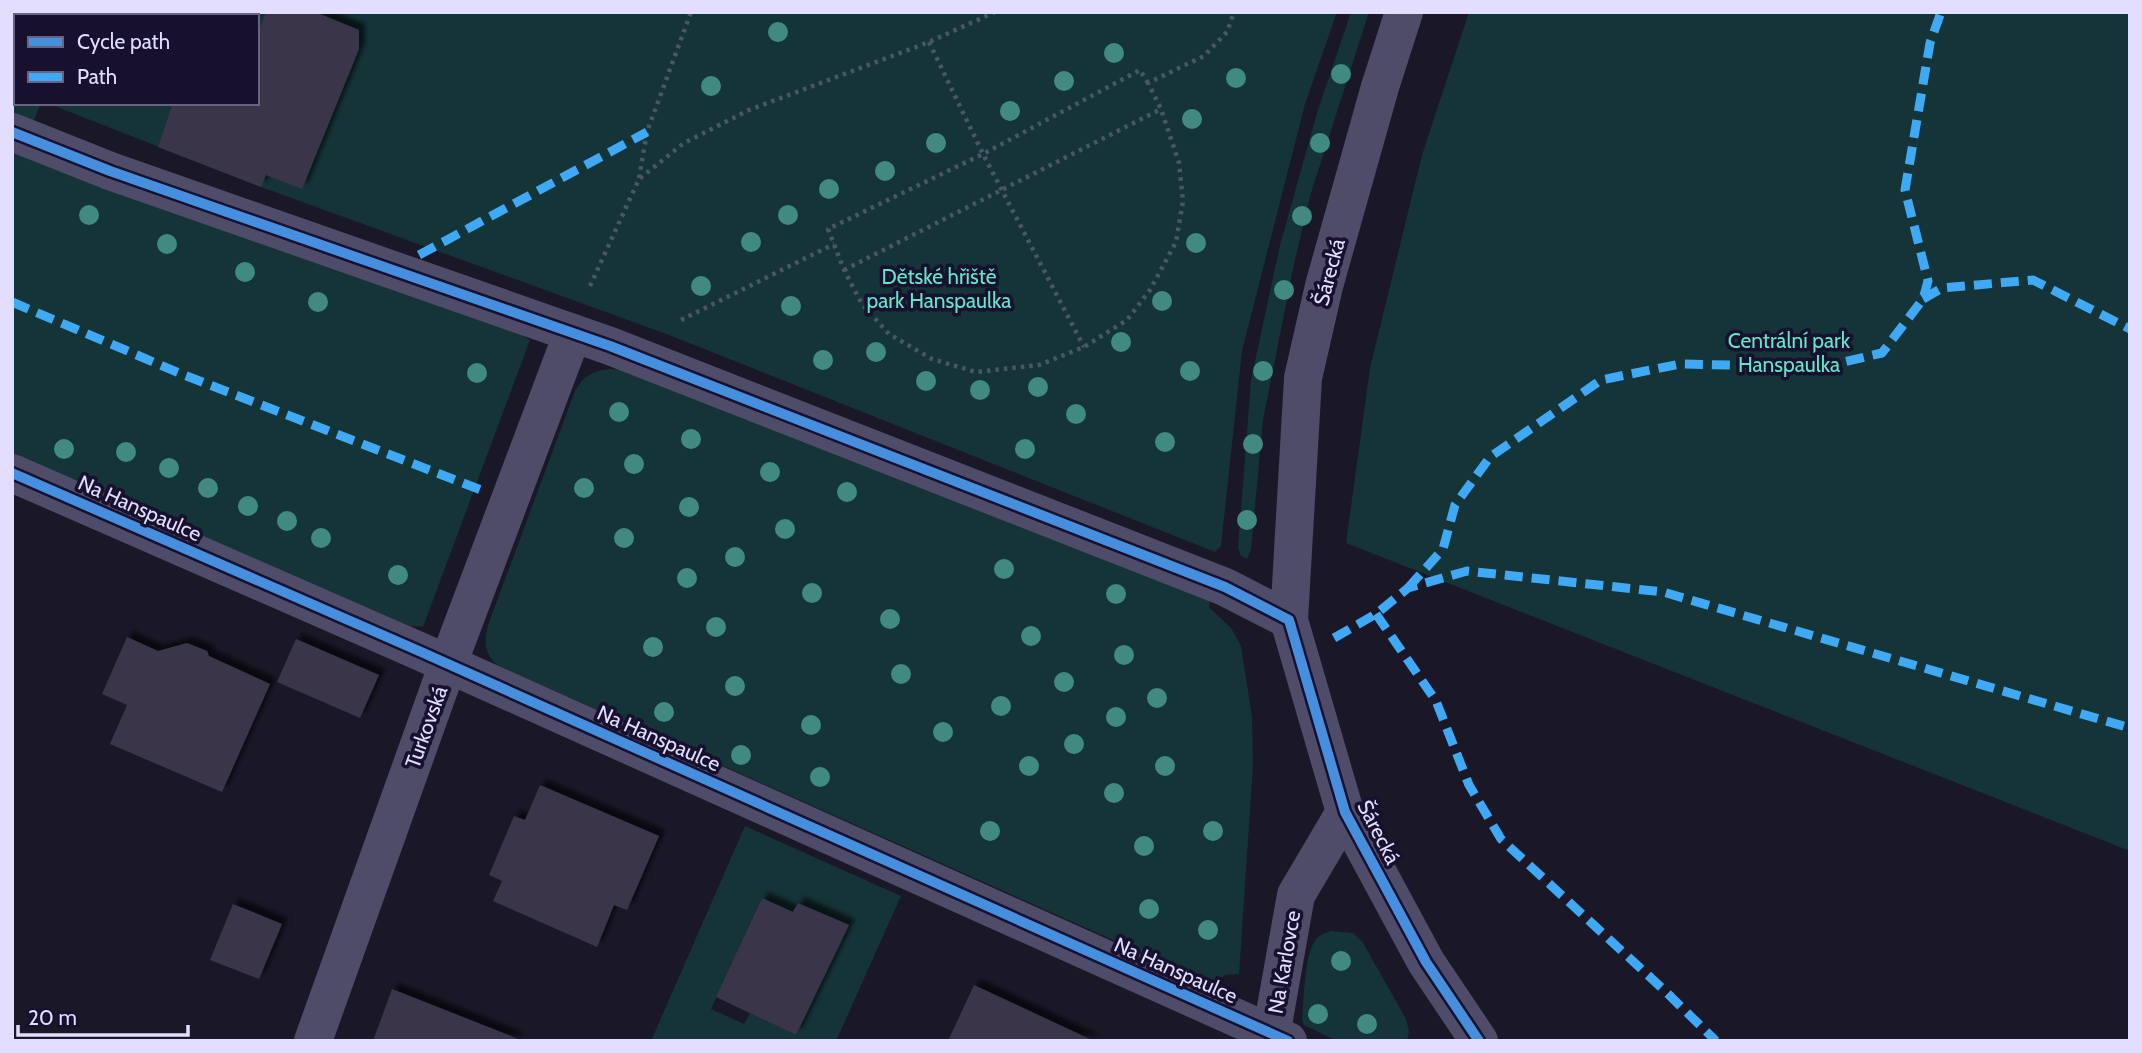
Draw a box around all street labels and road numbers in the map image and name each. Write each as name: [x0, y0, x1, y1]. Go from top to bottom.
street label: Šárecká: [1308, 236, 1350, 308]
street label: Na Hanspaulce: [74, 470, 206, 546]
street label: Turkovská: [400, 682, 452, 772]
street label: Na Hanspaulce: [593, 700, 725, 776]
street label: Šárecká: [1352, 796, 1406, 868]
street label: Na Karlovce: [1263, 908, 1305, 1016]
street label: Na Hanspaulce: [1110, 932, 1242, 1008]

